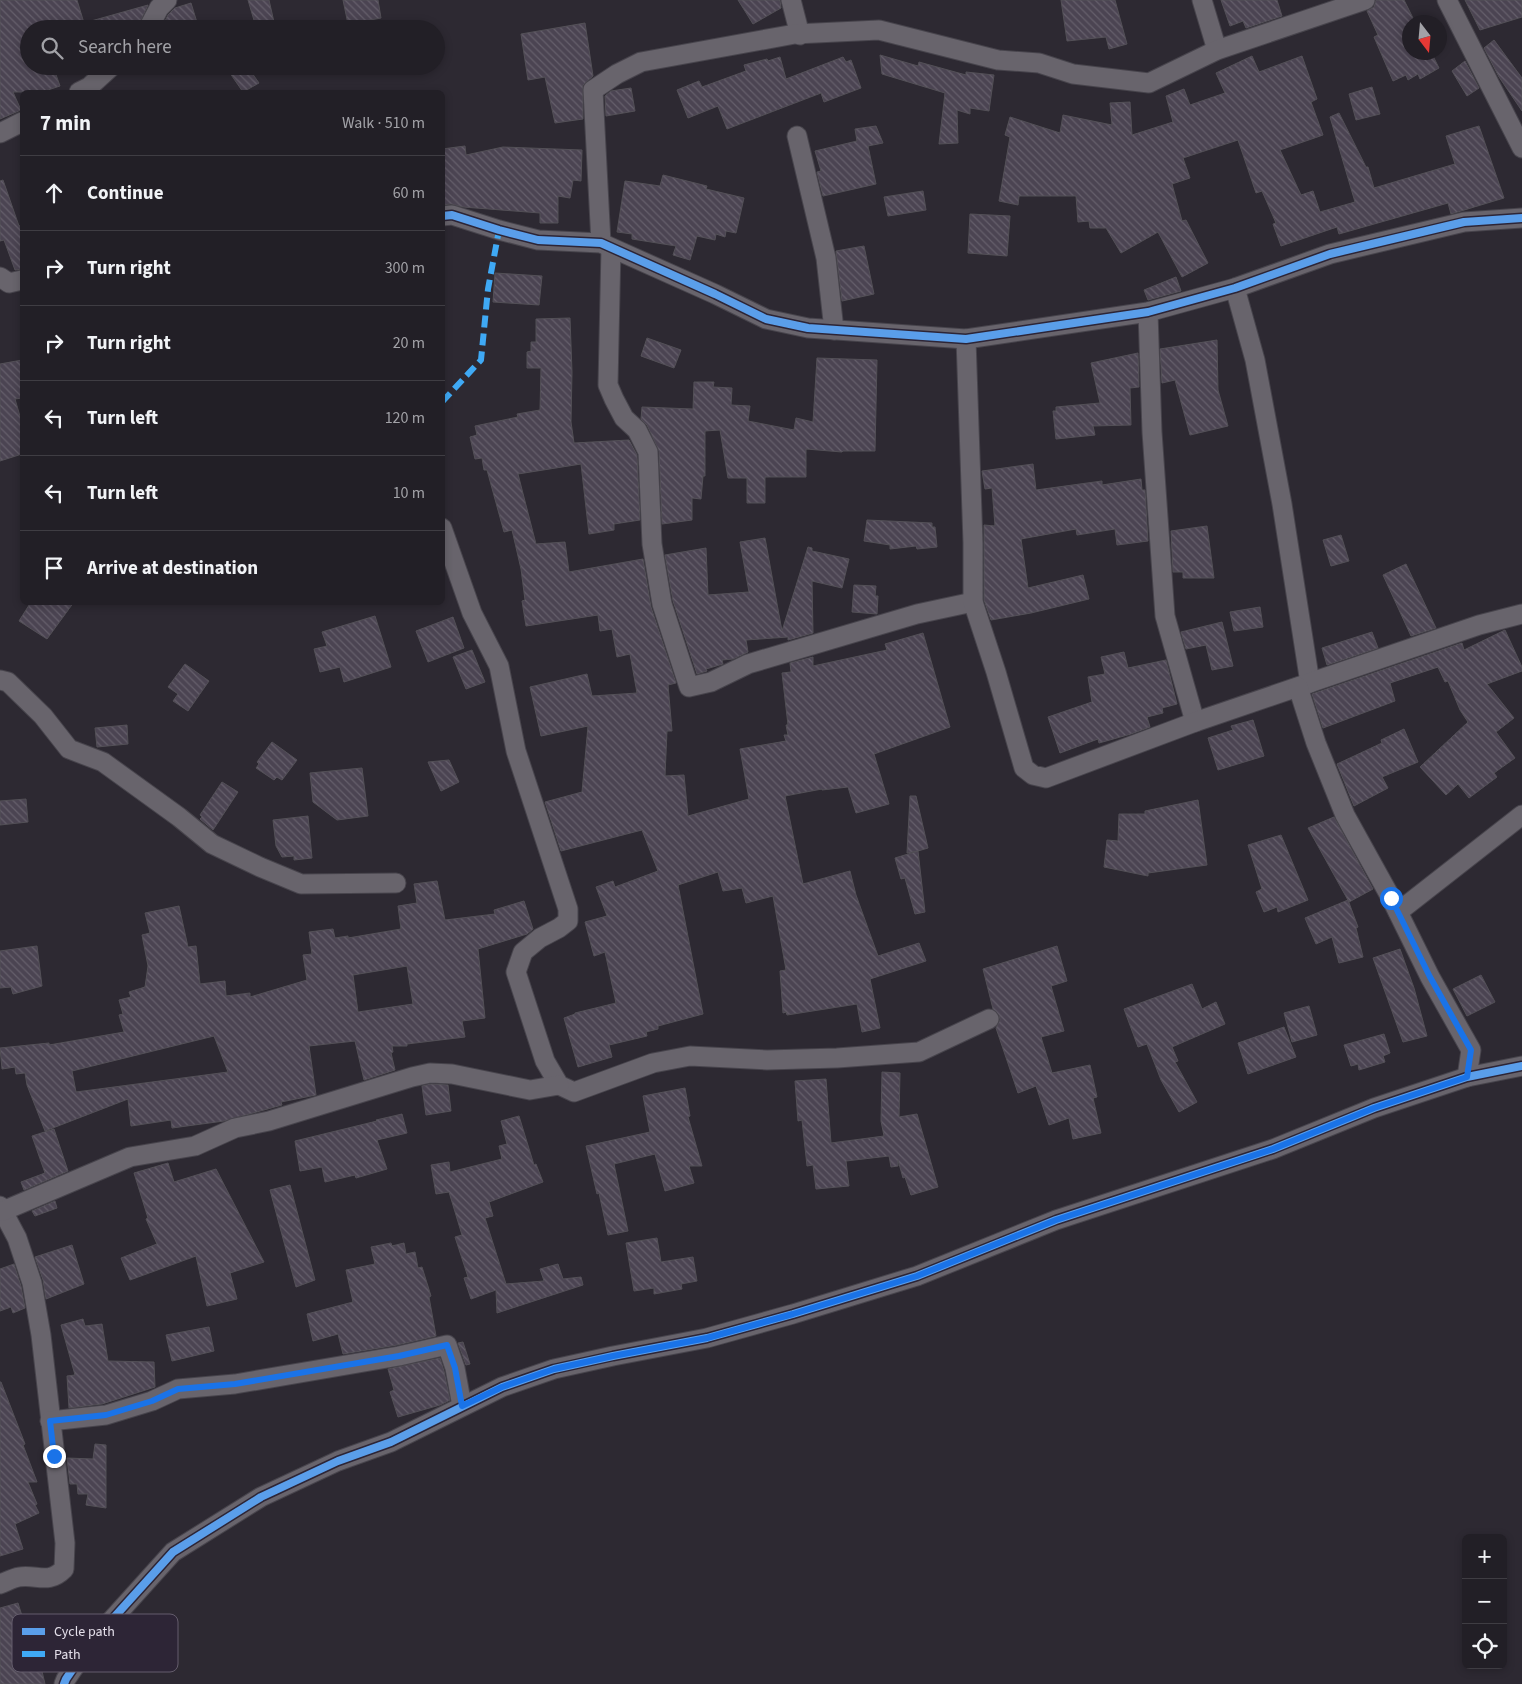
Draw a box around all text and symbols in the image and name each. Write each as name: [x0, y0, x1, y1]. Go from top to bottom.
north arrow: [1402, 15, 1447, 60]
search box: [20, 20, 445, 75]
icon: search: [38, 34, 66, 62]
text: Search here: [78, 34, 172, 61]
text: 7 min: [40, 108, 91, 138]
text: Walk · 510 m: [342, 112, 425, 134]
icon: ahead: [40, 179, 68, 207]
text: Continue: [87, 180, 164, 207]
text: 60 m: [393, 182, 425, 204]
icon: right: [40, 254, 68, 282]
text: Turn right: [87, 255, 171, 282]
text: 300 m: [385, 257, 425, 279]
icon: right: [40, 329, 68, 357]
text: Turn right: [87, 330, 171, 357]
text: 20 m: [393, 332, 425, 354]
icon: left: [40, 404, 68, 432]
text: Turn left: [87, 405, 158, 432]
text: 120 m: [385, 407, 425, 429]
icon: left: [40, 479, 68, 507]
text: Turn left: [87, 480, 158, 507]
text: 10 m: [393, 482, 425, 504]
icon: arrive: [40, 554, 68, 582]
text: Arrive at destination: [87, 555, 258, 582]
route start: [1380, 887, 1403, 910]
route end: [43, 1445, 66, 1468]
map controls: [1462, 1534, 1507, 1669]
button: +: [1462, 1534, 1507, 1579]
button: −: [1462, 1579, 1507, 1624]
legend: [12, 1614, 178, 1672]
text: Cycle path: [54, 1622, 115, 1642]
button: locate: [1462, 1624, 1507, 1669]
text: Path: [54, 1645, 81, 1665]

